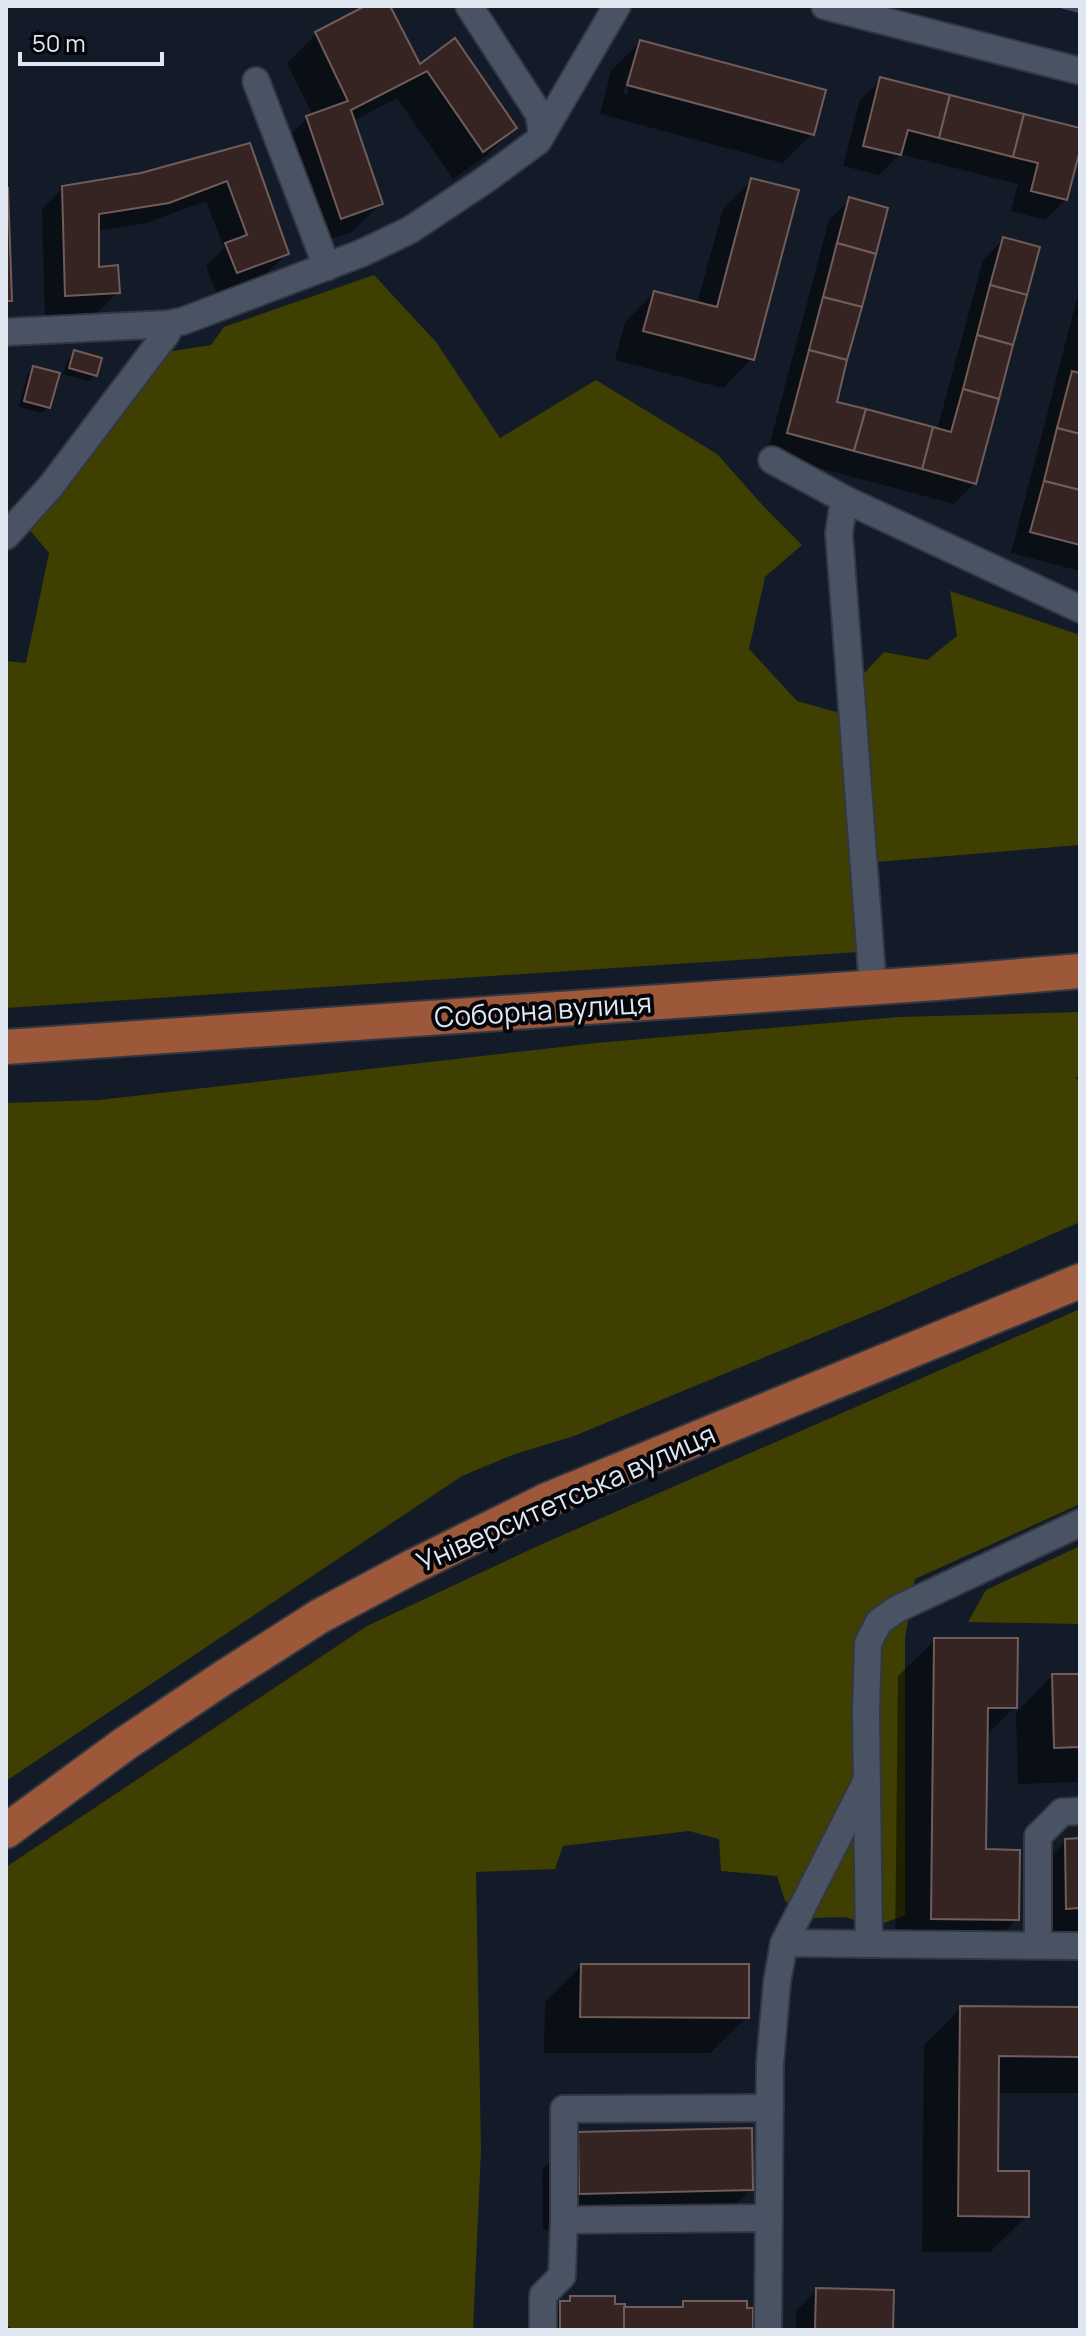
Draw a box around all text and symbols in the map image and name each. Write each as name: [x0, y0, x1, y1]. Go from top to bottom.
scale bar: [20, 16, 162, 66]
text: 50 m: [32, 26, 86, 59]
street label: Соборна вулиця: [433, 982, 653, 1036]
street label: Університетська вулиця: [410, 1414, 721, 1580]

